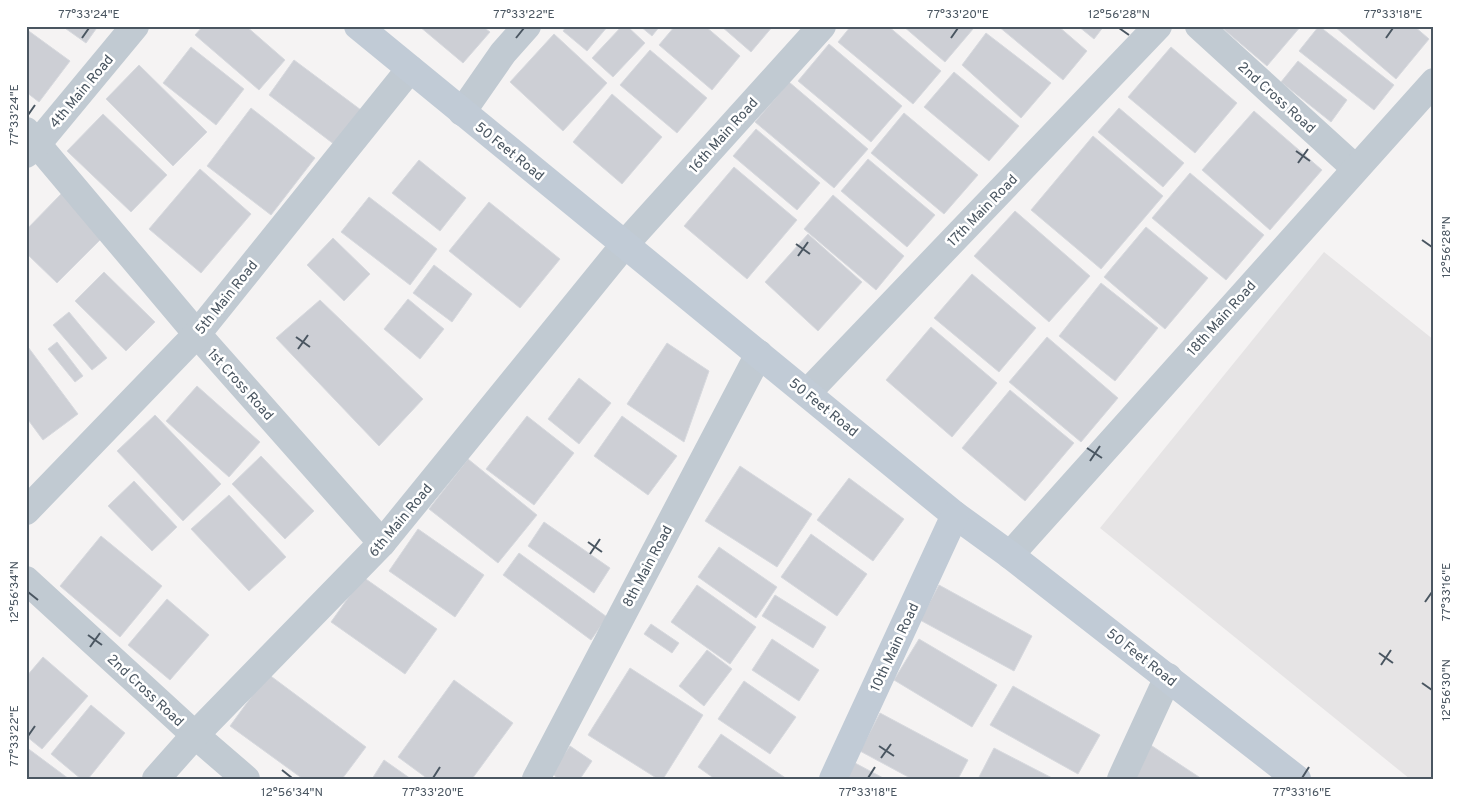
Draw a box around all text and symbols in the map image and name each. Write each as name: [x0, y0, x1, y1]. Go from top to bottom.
text: 77°33'24"E: [58, 7, 120, 23]
text: 77°33'22"E: [493, 7, 555, 23]
text: 77°33'20"E: [927, 7, 989, 23]
text: 12°56'28"N: [1088, 7, 1150, 23]
text: 77°33'18"E: [1364, 7, 1422, 23]
street label: 4th Main Road: [47, 52, 118, 132]
street label: 2nd Cross Road: [1234, 59, 1318, 137]
text: 77°33'24"E: [7, 84, 23, 146]
street label: 16th Main Road: [686, 95, 762, 177]
street label: 50 Feet Road: [471, 119, 547, 185]
street label: 17th Main Road: [944, 171, 1022, 251]
text: 12°56'28"N: [1439, 216, 1455, 278]
street label: 5th Main Road: [192, 258, 262, 338]
street label: 18th Main Road: [1184, 278, 1260, 360]
street label: 1st Cross Road: [203, 346, 277, 424]
street label: 50 Feet Road: [785, 375, 861, 441]
street label: 6th Main Road: [366, 481, 437, 561]
street label: 8th Main Road: [620, 523, 677, 610]
text: 12°56'34"N: [7, 561, 23, 623]
text: 77°33'16"E: [1439, 563, 1455, 621]
street label: 10th Main Road: [867, 601, 923, 695]
street label: 50 Feet Road: [1103, 626, 1179, 691]
street label: 2nd Cross Road: [103, 651, 187, 731]
text: 12°56'30"N: [1439, 659, 1455, 721]
text: 77°33'22"E: [7, 705, 23, 767]
text: 12°56'34"N: [261, 785, 323, 801]
text: 77°33'20"E: [402, 785, 464, 801]
text: 77°33'18"E: [839, 785, 897, 801]
text: 77°33'16"E: [1273, 785, 1331, 801]

